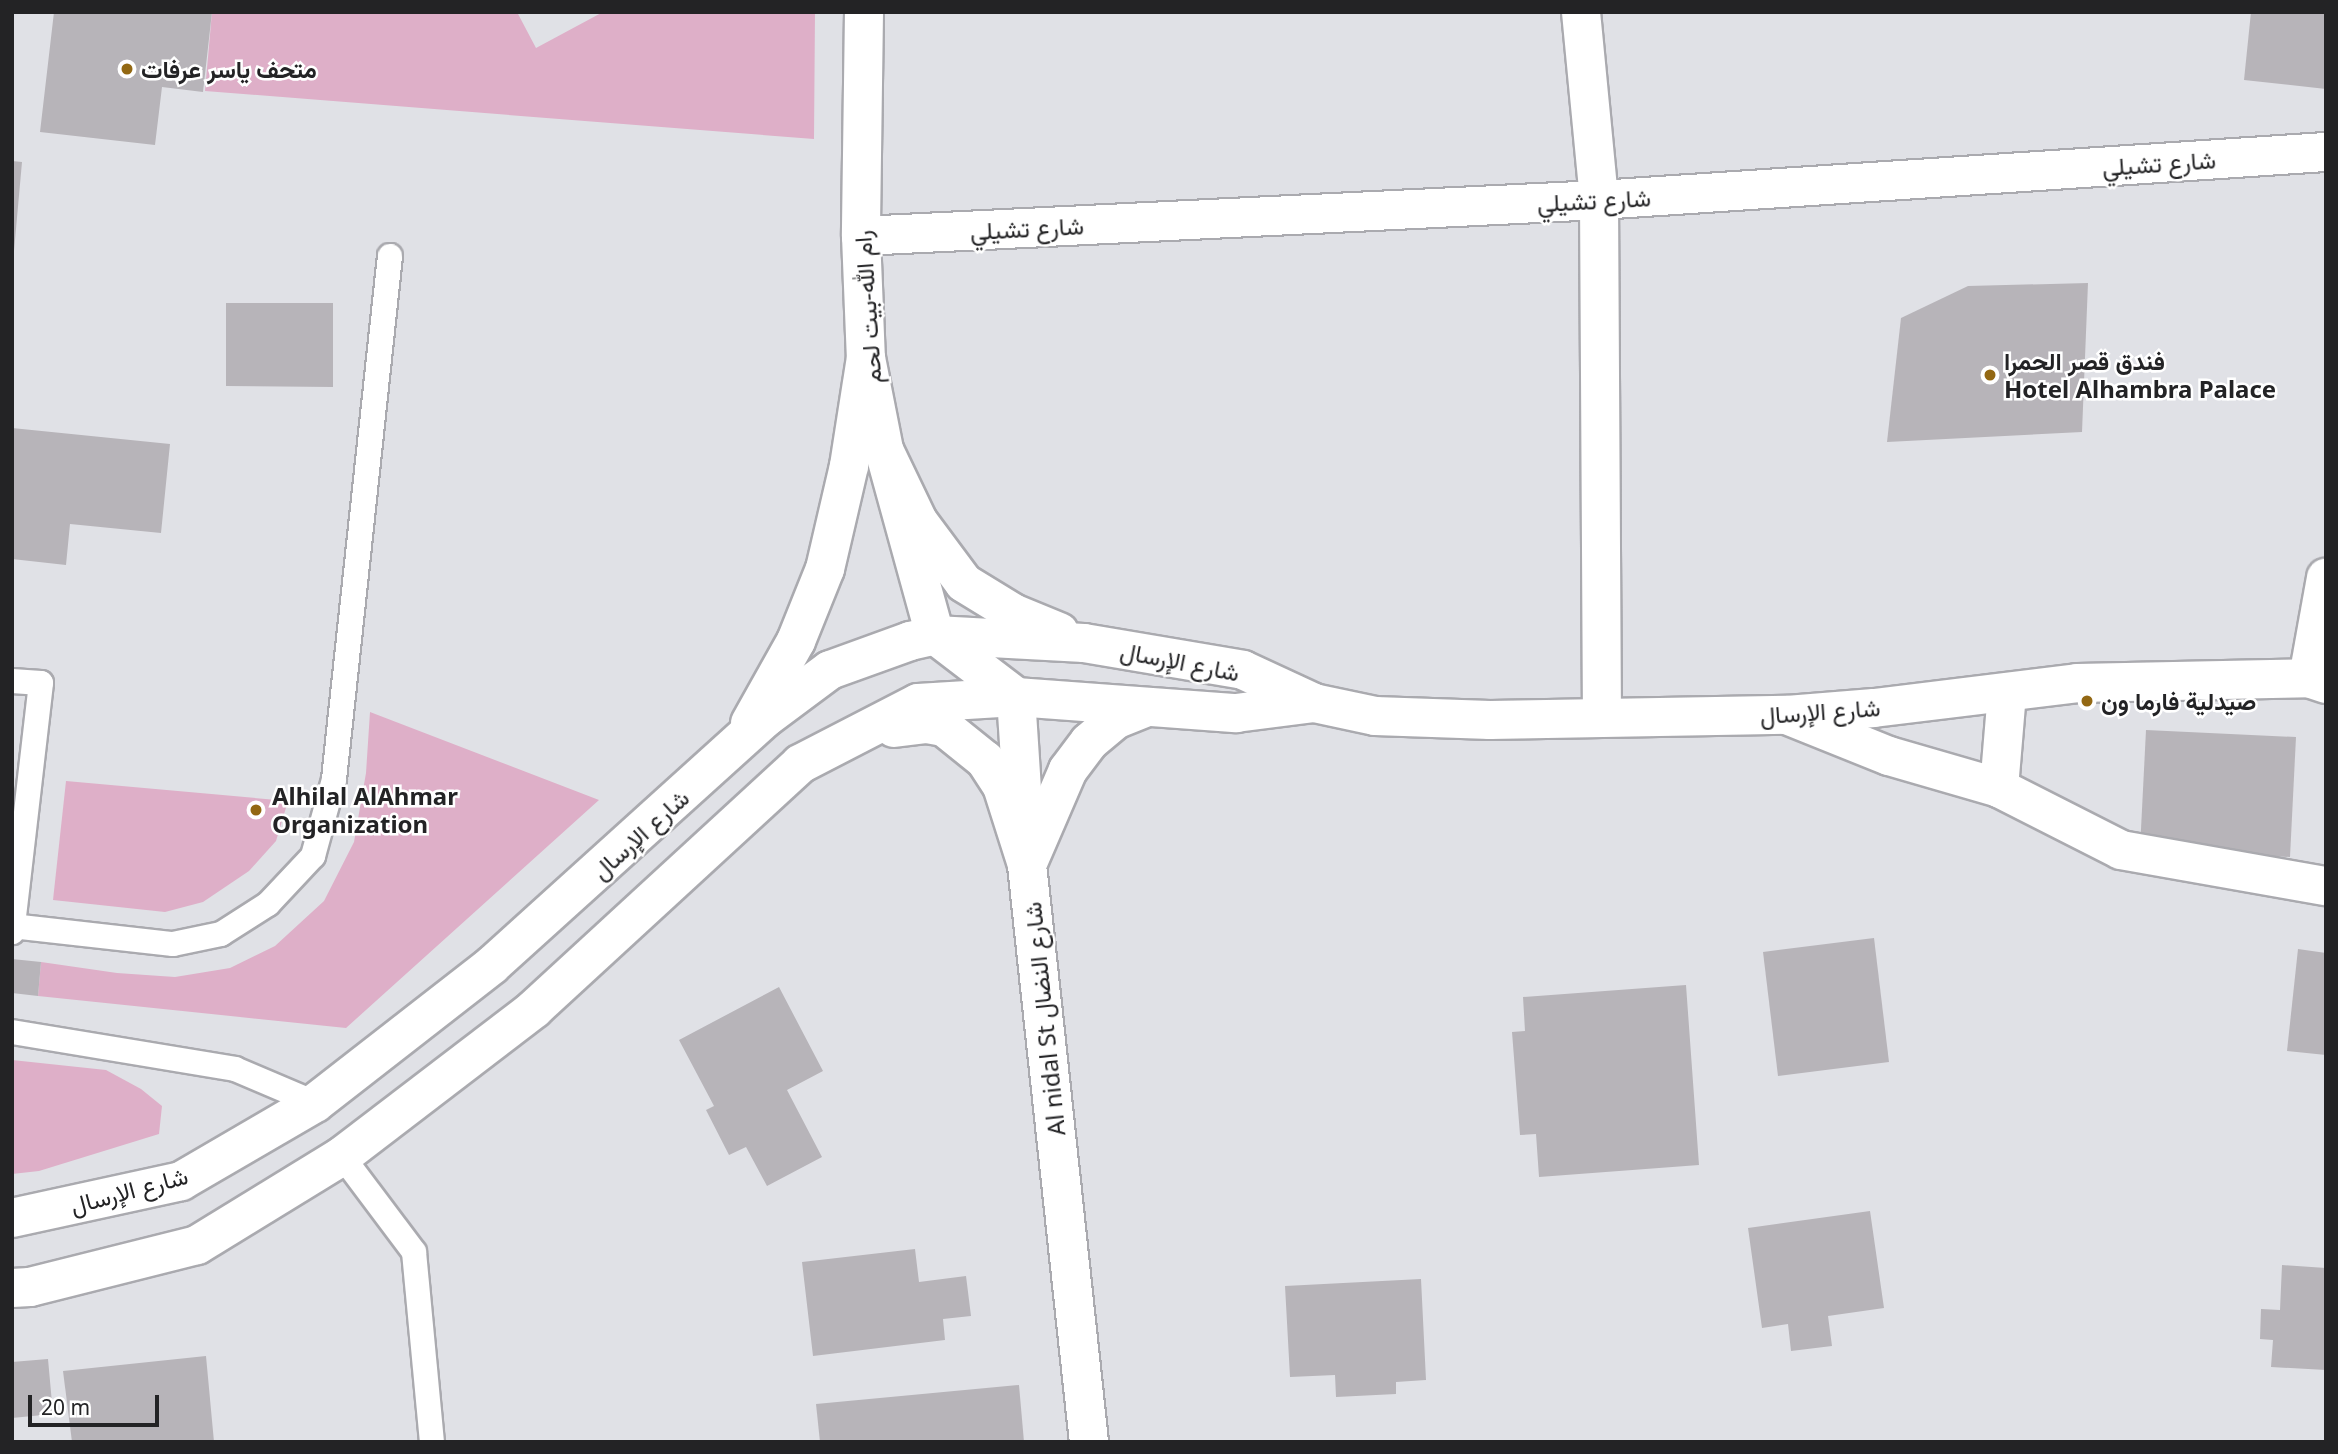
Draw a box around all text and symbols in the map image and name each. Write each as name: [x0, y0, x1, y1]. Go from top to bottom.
place label: متحف ياسر عرفات: [141, 55, 317, 83]
marker: متحف ياسر عرفات: [119, 61, 135, 77]
street label: شارع تشيلي: [2101, 145, 2217, 181]
street label: شارع تشيلي: [1536, 183, 1652, 217]
street label: شارع تشيلي: [969, 211, 1085, 245]
street label: رام الله-بيت لحم: [847, 229, 887, 385]
place label: فندق قصر الحمرا Hotel Alhambra Palace: [2004, 347, 2276, 403]
marker: فندق قصر الحمرا Hotel Alhambra Palace: [1982, 367, 1998, 383]
street label: شارع الإرسال: [1118, 635, 1242, 687]
place label: صيدلية فارما ون: [2101, 687, 2256, 715]
street label: شارع الإرسال: [1759, 692, 1881, 730]
marker: صيدلية فارما ون: [2079, 693, 2095, 709]
place label: Alhilal AlAhmar Organization: [272, 782, 458, 838]
street label: شارع الإرسال: [586, 783, 694, 885]
marker: Alhilal AlAhmar Organization: [246, 800, 266, 820]
street label: Al nidal St شارع النضال: [1017, 901, 1071, 1137]
street label: شارع الإرسال: [67, 1160, 191, 1220]
scale bar: [32, 1380, 163, 1424]
text: 20 m: [41, 1393, 90, 1421]

